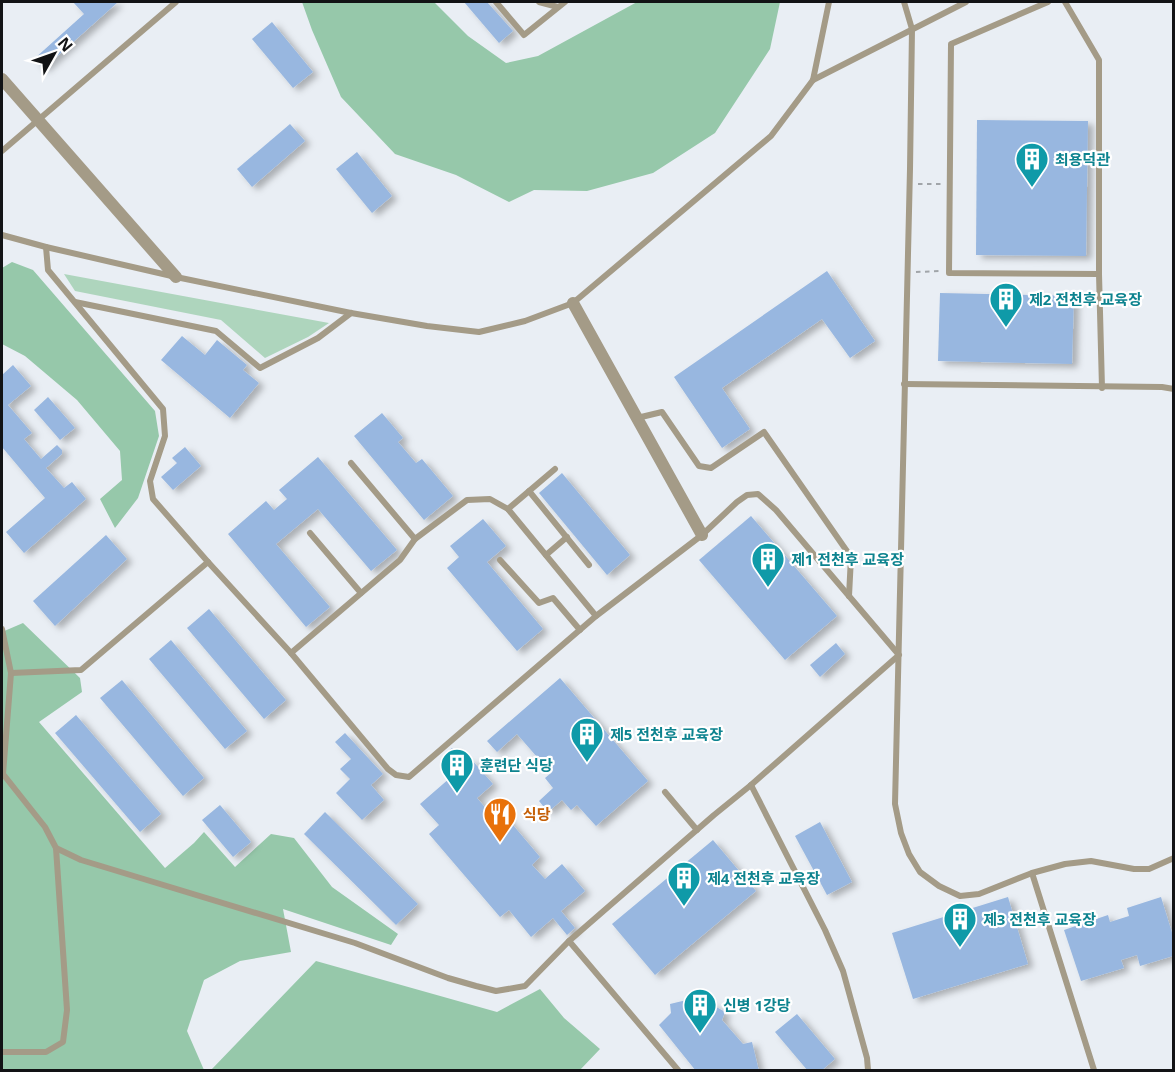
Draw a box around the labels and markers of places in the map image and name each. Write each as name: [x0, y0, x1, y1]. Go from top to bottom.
building icon: 최용덕관: [1014, 141, 1050, 188]
place label: 최용덕관: [1055, 149, 1110, 169]
building icon: 제2 전천후 교육장: [988, 281, 1024, 328]
place label: 제2 전천후 교육장: [1029, 289, 1142, 309]
building icon: 제1 전천후 교육장: [750, 541, 786, 588]
place label: 제1 전천후 교육장: [791, 549, 904, 569]
building icon: 제5 전천후 교육장: [569, 716, 605, 763]
place label: 제5 전천후 교육장: [610, 724, 723, 744]
building icon: 훈련단 식당: [439, 747, 475, 794]
place label: 훈련단 식당: [480, 755, 553, 775]
restaurant icon: 식당: [482, 796, 518, 843]
place label: 식당: [523, 804, 551, 824]
building icon: 제4 전천후 교육장: [666, 860, 702, 907]
place label: 제4 전천후 교육장: [707, 868, 820, 888]
building icon: 제3 전천후 교육장: [942, 901, 978, 948]
place label: 제3 전천후 교육장: [983, 909, 1096, 929]
building icon: 신병 1강당: [682, 987, 718, 1034]
place label: 신병 1강당: [723, 995, 791, 1015]

